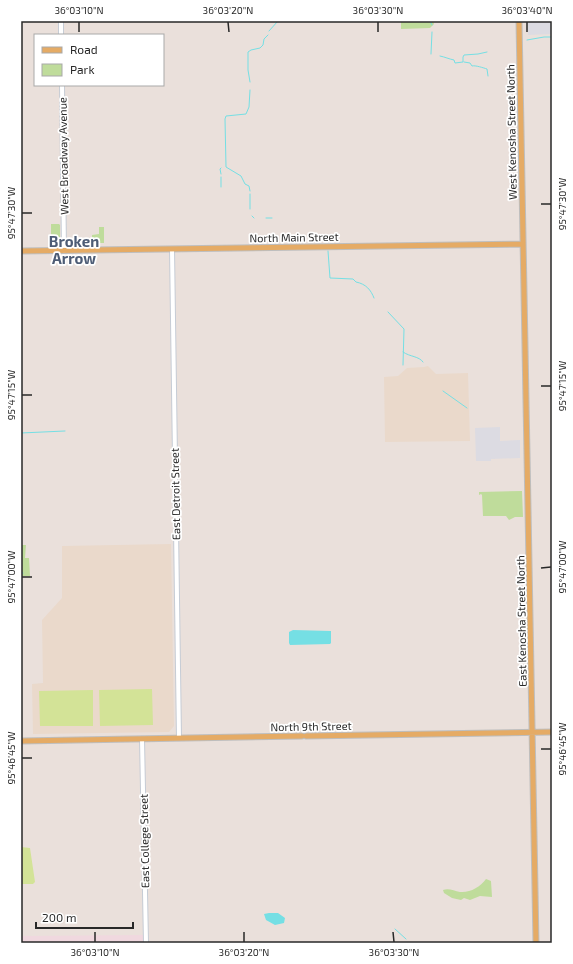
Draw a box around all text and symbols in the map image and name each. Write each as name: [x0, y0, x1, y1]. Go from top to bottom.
text: 36°03'10"N: [54, 4, 104, 16]
text: 36°03'20"N: [203, 4, 253, 16]
text: 36°03'30"N: [353, 4, 403, 16]
text: 36°03'40"N: [501, 4, 553, 16]
legend: [34, 34, 164, 86]
text: Road: [70, 42, 98, 56]
text: Park: [70, 62, 95, 76]
street label: West Kenosha Street North: [503, 64, 519, 200]
street label: West Broadway Avenue: [55, 97, 71, 215]
text: 95°47'30"W: [556, 177, 568, 230]
text: 95°47'30"W: [5, 186, 17, 239]
street label: North Main Street: [249, 230, 339, 244]
district label: Broken Arrow: [49, 232, 99, 267]
text: 95°47'15"W: [556, 360, 568, 411]
text: 95°47'15"W: [5, 369, 17, 420]
street label: East Detroit Street: [168, 448, 182, 540]
text: 95°47'00"W: [556, 540, 568, 594]
text: 95°47'00"W: [5, 550, 17, 604]
street label: East Kenosha Street North: [513, 555, 529, 687]
street label: North 9th Street: [270, 719, 352, 733]
text: 95°46'45"W: [556, 722, 568, 776]
text: 95°46'45"W: [5, 731, 17, 785]
street label: East College Street: [137, 794, 151, 888]
scale bar: [36, 904, 133, 930]
text: 200 m: [42, 910, 76, 924]
text: 36°03'10"N: [70, 946, 120, 958]
text: 36°03'20"N: [219, 946, 269, 958]
text: 36°03'30"N: [369, 946, 419, 958]

